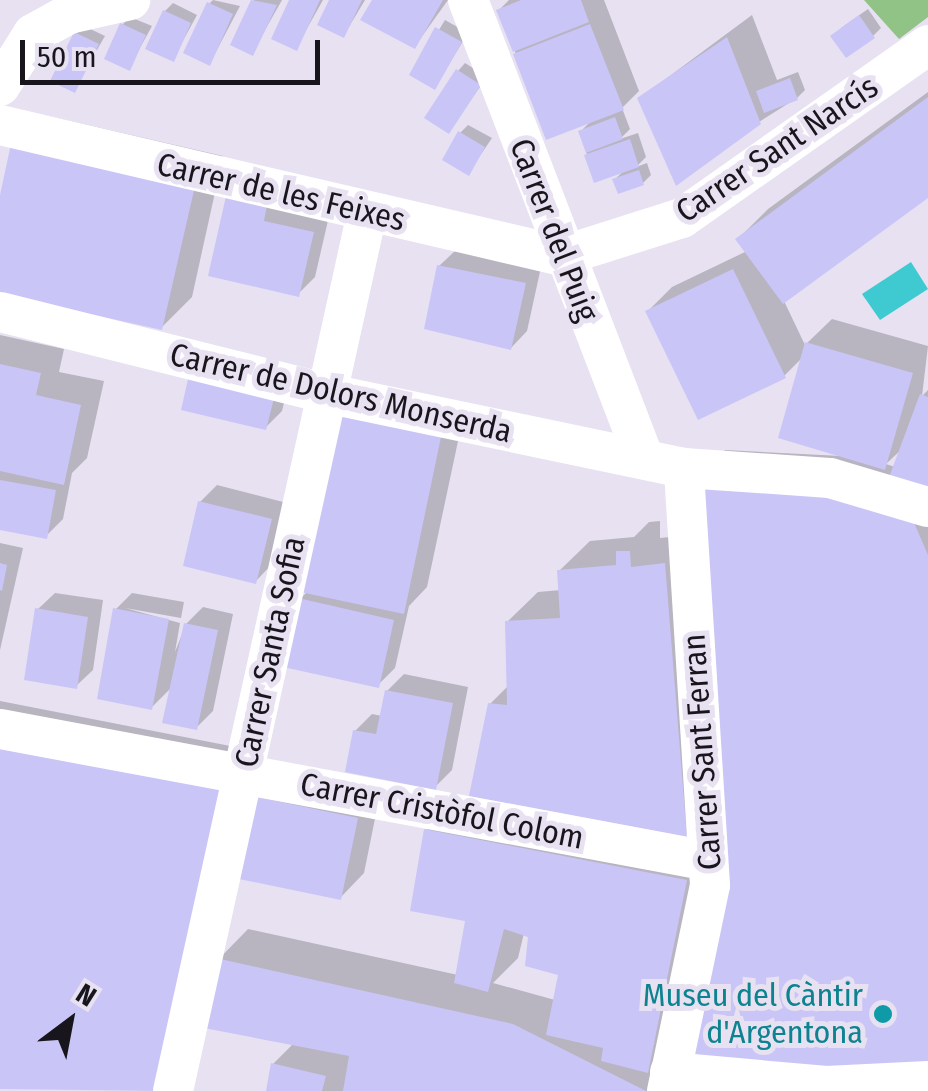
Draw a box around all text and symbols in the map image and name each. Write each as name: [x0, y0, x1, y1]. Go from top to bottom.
scale bar: [25, 20, 325, 82]
text: 50 m: [37, 39, 97, 75]
street label: Carrer Sant Narcís: [669, 67, 885, 231]
street label: Carrer del Puig: [502, 133, 606, 327]
street label: Carrer de les Feixes: [153, 145, 409, 239]
street label: Carrer de Dolors Monserda: [166, 335, 516, 451]
street label: Carrer Santa Sofia: [227, 533, 313, 771]
street label: Carrer Sant Ferran: [675, 633, 729, 871]
street label: Carrer Cristòfol Colom: [297, 765, 587, 857]
north arrow: [20, 971, 120, 1071]
text: N: [70, 977, 102, 1014]
place label: Museu del Càntir d'Argentona: [643, 977, 863, 1052]
marker: Museu del Càntir d'Argentona: [872, 1003, 894, 1025]

